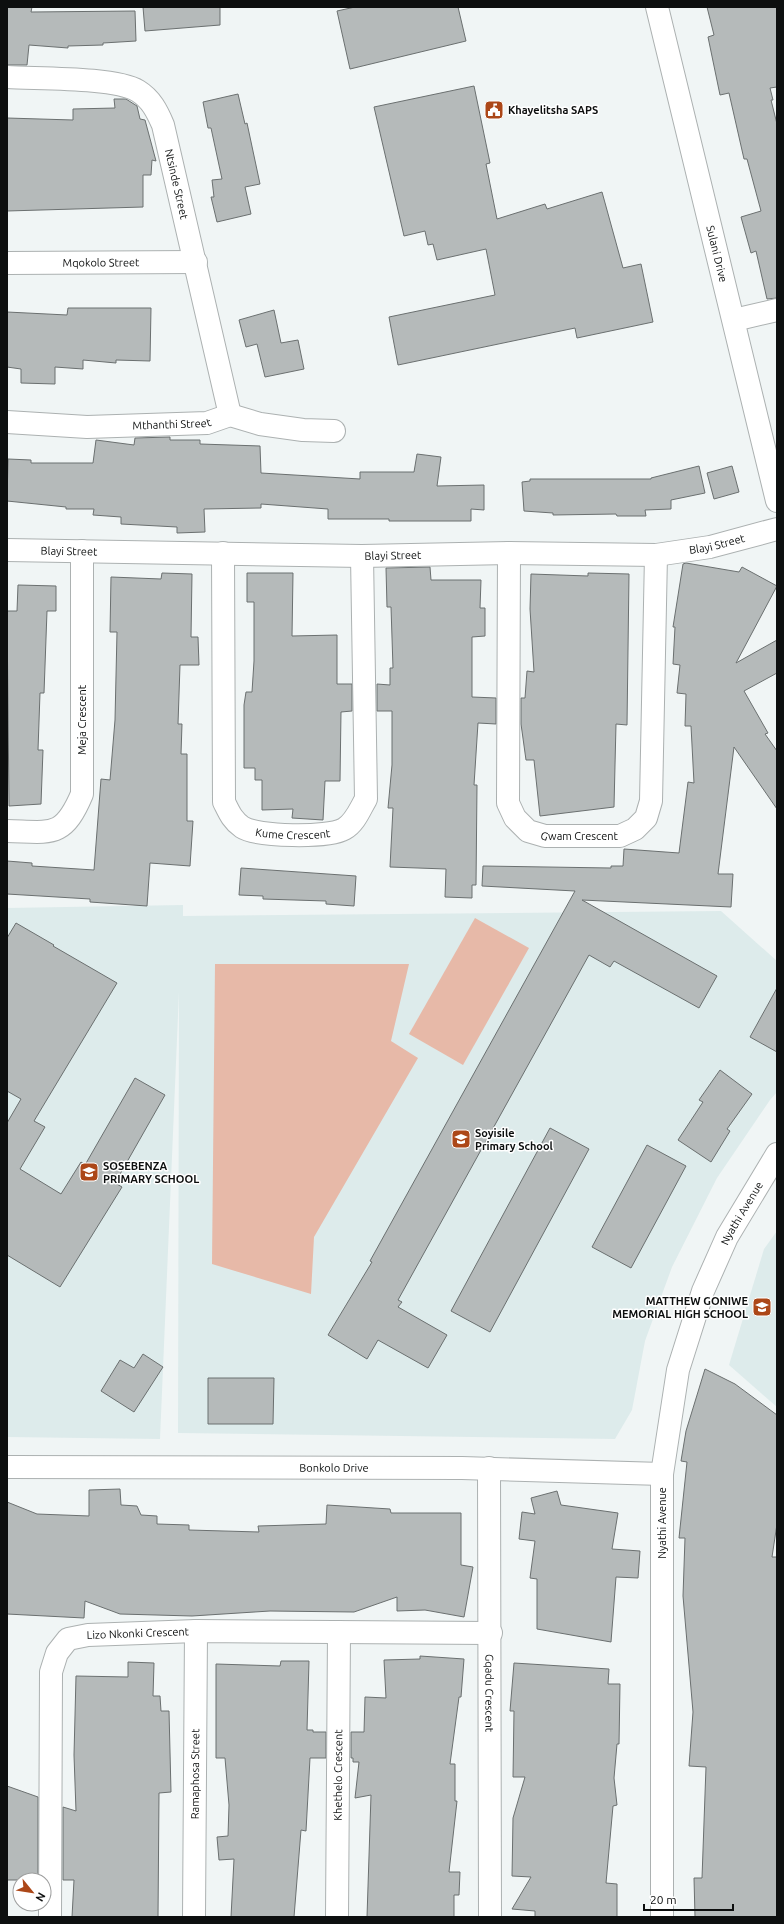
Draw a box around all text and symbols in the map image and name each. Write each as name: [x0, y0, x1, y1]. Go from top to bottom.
public building icon: Khayelitsha SAPS: [483, 99, 505, 121]
place label: Khayelitsha SAPS: [508, 104, 598, 116]
street label: Ntsinde Street: [163, 148, 191, 221]
street label: Sulani Drive: [704, 224, 730, 283]
street label: Mqokolo Street: [63, 256, 140, 269]
street label: Mthanthi Street: [132, 416, 213, 431]
street label: Blayi Street: [688, 532, 747, 556]
street label: Blayi Street: [40, 545, 98, 558]
street label: Blayi Street: [364, 549, 422, 562]
street label: Meja Crescent: [76, 684, 88, 755]
street label: Kume Crescent: [255, 826, 332, 841]
street label: Gwam Crescent: [539, 829, 619, 843]
place label: Soyisile Primary School: [475, 1127, 554, 1152]
school or university icon: Soyisile Primary School: [450, 1128, 472, 1150]
place label: SOSEBENZA PRIMARY SCHOOL: [103, 1160, 199, 1185]
school or university icon: SOSEBENZA PRIMARY SCHOOL: [78, 1161, 100, 1183]
street label: Nyathi Avenue: [718, 1179, 765, 1247]
place label: MATTHEW GONIWE MEMORIAL HIGH SCHOOL: [612, 1295, 748, 1320]
school or university icon: MATTHEW GONIWE MEMORIAL HIGH SCHOOL: [751, 1296, 773, 1318]
street label: Bonkolo Drive: [299, 1462, 369, 1474]
street label: Nyathi Avenue: [656, 1487, 668, 1559]
street label: Lizo Nkonki Crescent: [86, 1625, 190, 1641]
street label: Gqadu Crescent: [483, 1654, 496, 1733]
street label: Ramaphosa Street: [189, 1728, 201, 1819]
street label: Khethelo Crescent: [332, 1729, 344, 1821]
north arrow: [12, 1872, 52, 1912]
scale bar: [644, 1886, 733, 1912]
text: N: [33, 1890, 48, 1904]
text: 20 m: [650, 1893, 677, 1906]

